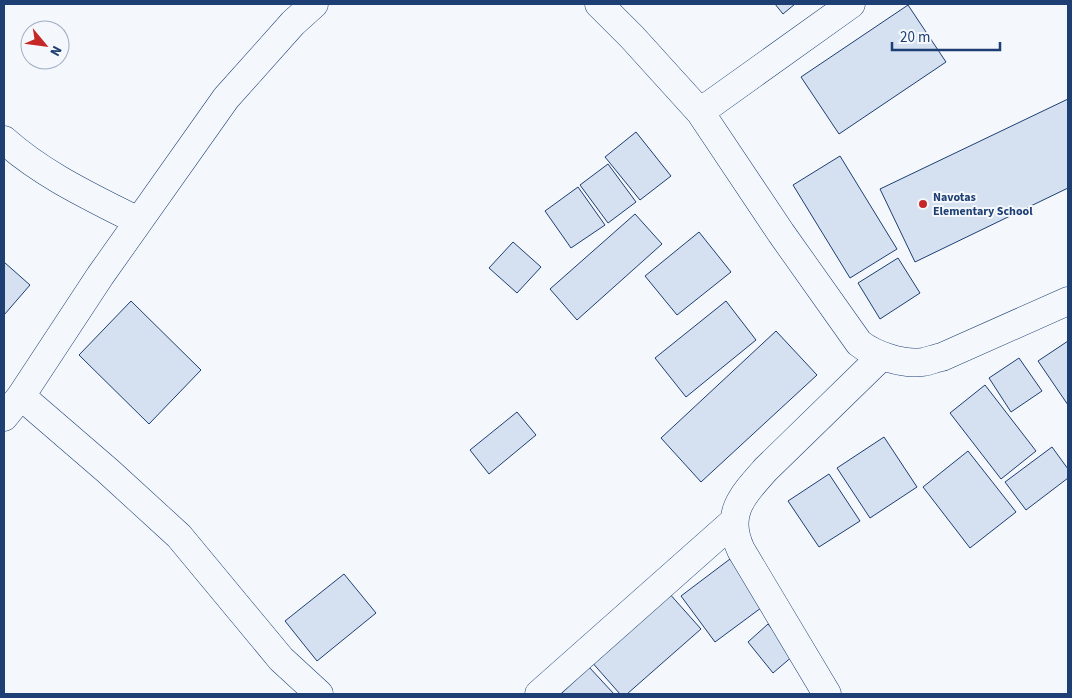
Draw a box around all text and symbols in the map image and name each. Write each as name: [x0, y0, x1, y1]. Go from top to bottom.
north arrow: [20, 20, 70, 70]
scale bar: [892, 20, 1000, 52]
text: 20 m: [900, 27, 930, 48]
text: N: [44, 42, 66, 60]
place label: Navotas Elementary School: [933, 189, 1033, 220]
marker: Navotas Elementary School: [917, 198, 929, 210]

